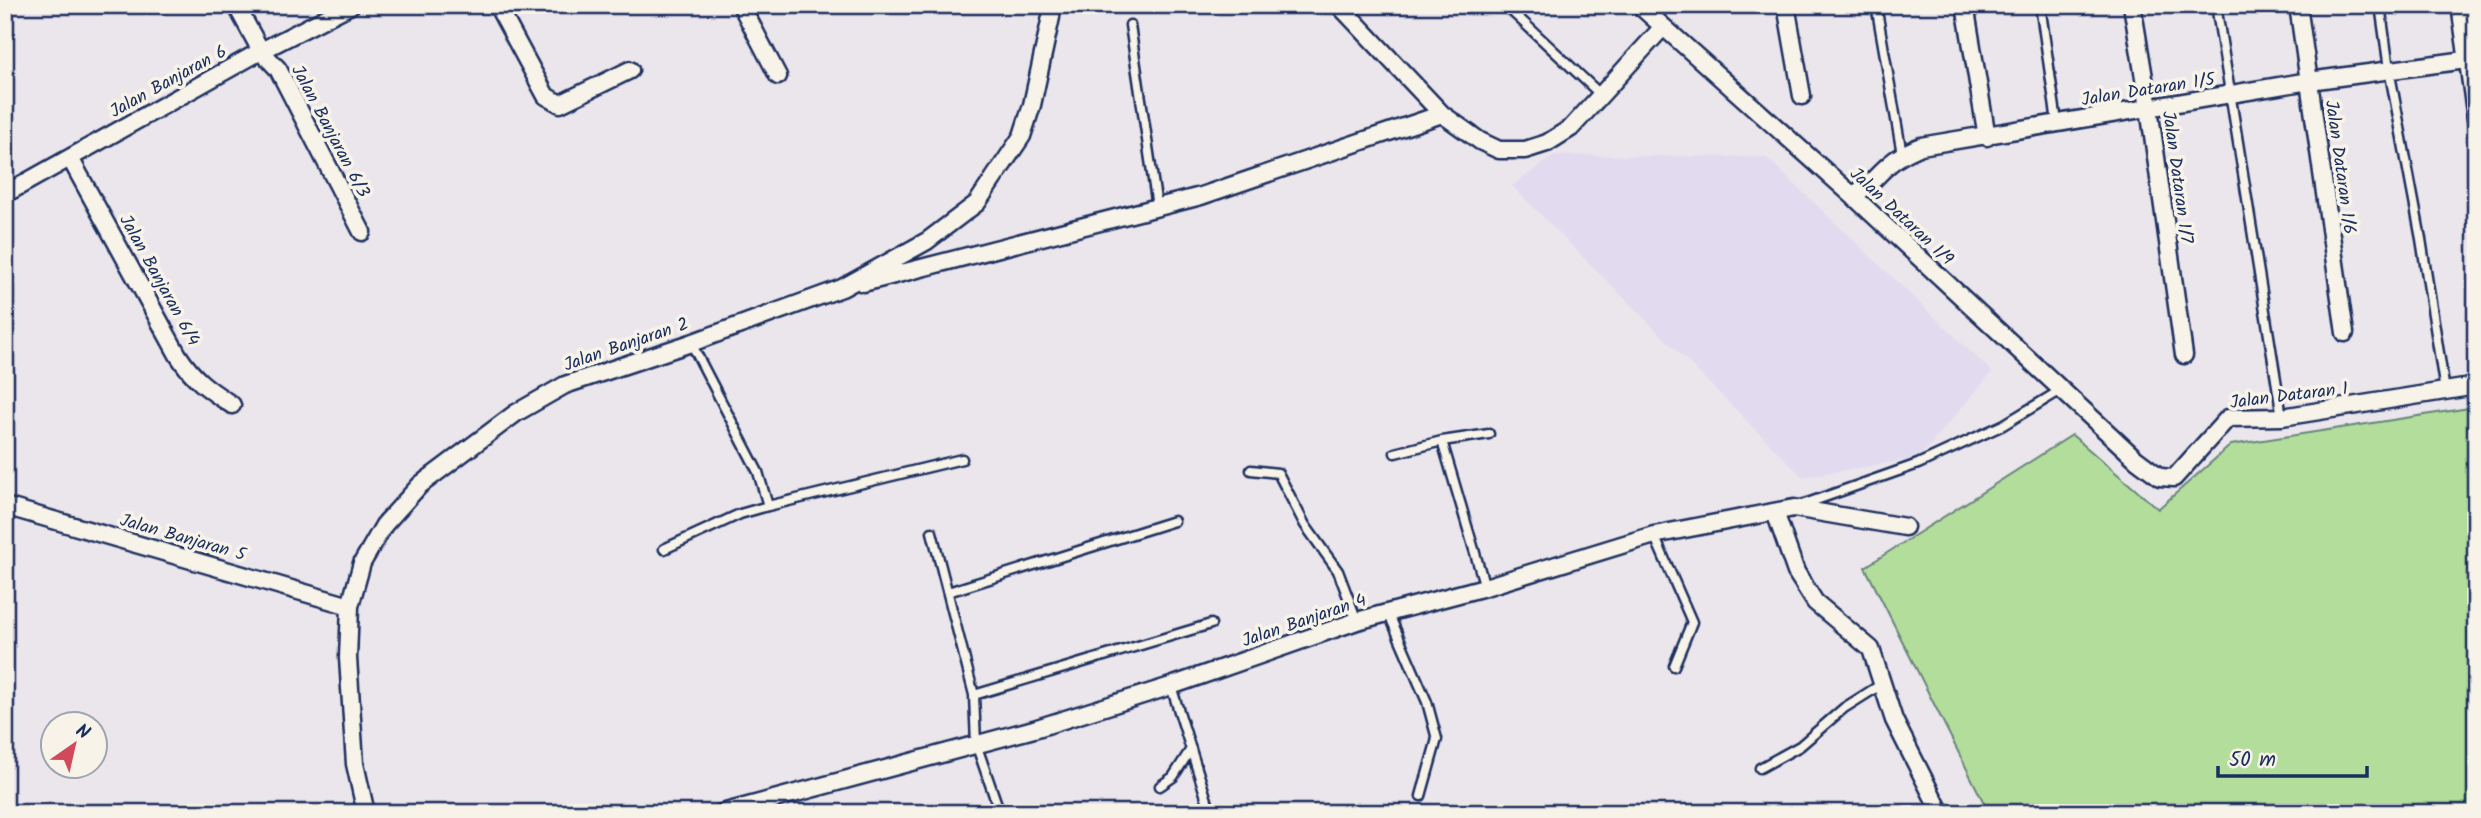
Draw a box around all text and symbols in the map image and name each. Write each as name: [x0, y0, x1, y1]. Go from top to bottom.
street label: Jalan Banjaran 6: [105, 38, 233, 127]
street label: Jalan Banjaran 6/3: [282, 60, 377, 203]
street label: Jalan Dataran 1/5: [2079, 65, 2218, 115]
street label: Jalan Dataran 1/6: [2316, 98, 2363, 236]
street label: Jalan Dataran 1/7: [2153, 109, 2200, 246]
street label: Jalan Dataran 1/9: [1842, 161, 1960, 274]
street label: Jalan Banjaran 6/4: [110, 210, 207, 352]
street label: Jalan Banjaran 2: [560, 310, 693, 380]
street label: Jalan Dataran 1: [2228, 375, 2350, 418]
street label: Jalan Banjaran 5: [116, 507, 250, 571]
street label: Jalan Banjaran 4: [1238, 586, 1371, 656]
north arrow: [38, 710, 108, 780]
text: N: [69, 717, 96, 748]
scale bar: [2218, 734, 2367, 778]
text: 50 m: [2229, 744, 2276, 777]

